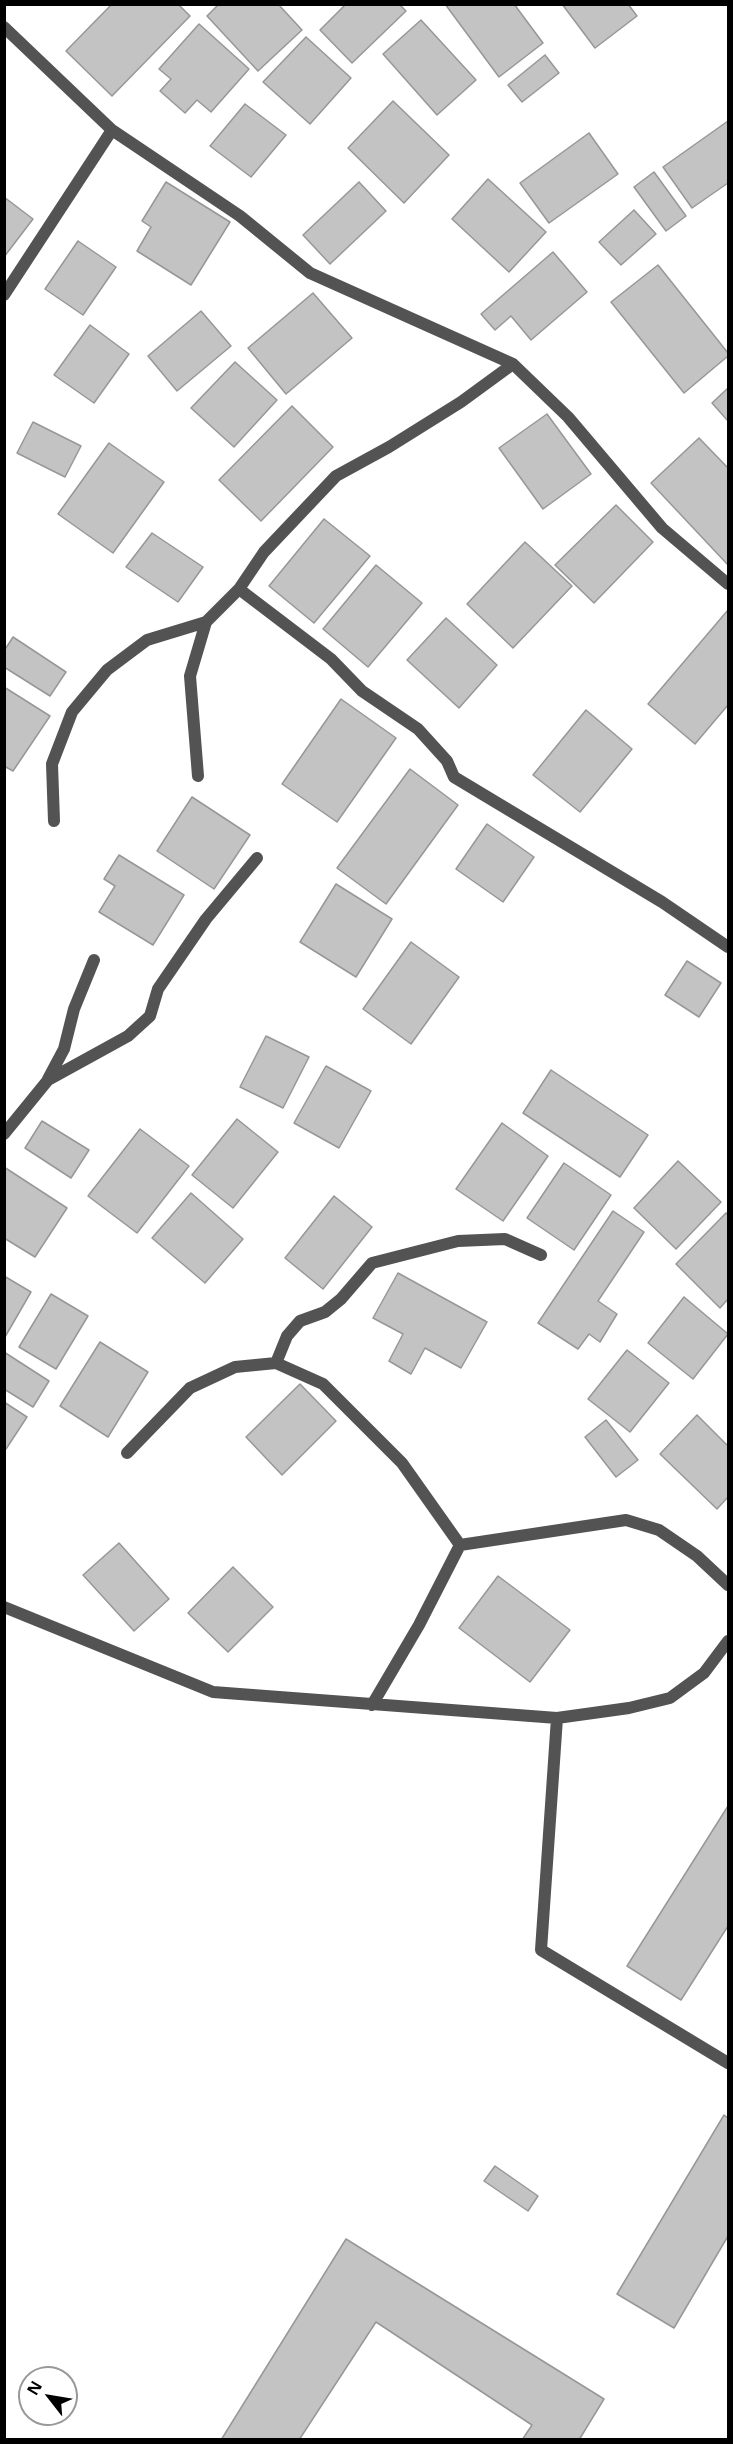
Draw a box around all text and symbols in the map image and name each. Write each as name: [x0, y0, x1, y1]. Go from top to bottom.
north arrow: [18, 2366, 78, 2426]
text: N: [22, 2377, 47, 2399]

